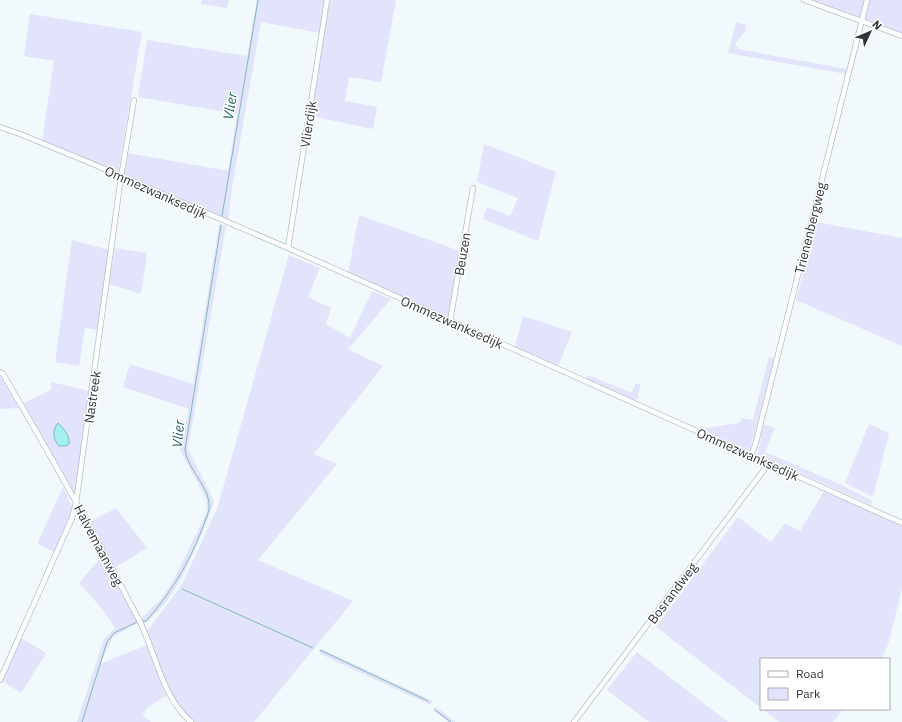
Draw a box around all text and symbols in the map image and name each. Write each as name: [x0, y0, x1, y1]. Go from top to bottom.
north arrow: [850, 12, 890, 52]
text: N: [869, 17, 885, 33]
water label: Vlier: [219, 90, 241, 121]
street label: Vlierdijk: [296, 99, 321, 149]
street label: Ommezwanksedijk: [102, 162, 210, 223]
street label: Trienenbergweg: [791, 180, 830, 276]
street label: Beuzen: [450, 231, 475, 277]
street label: Ommezwanksedijk: [398, 292, 506, 353]
street label: Nastreek: [80, 370, 105, 424]
water label: Vlier: [168, 418, 188, 449]
street label: Ommezwanksedijk: [694, 424, 802, 485]
street label: Halvemaanweg: [70, 502, 127, 589]
street label: Bosrandweg: [644, 559, 701, 627]
legend: [760, 658, 890, 710]
text: Road: [796, 666, 824, 681]
text: Park: [796, 686, 821, 701]

